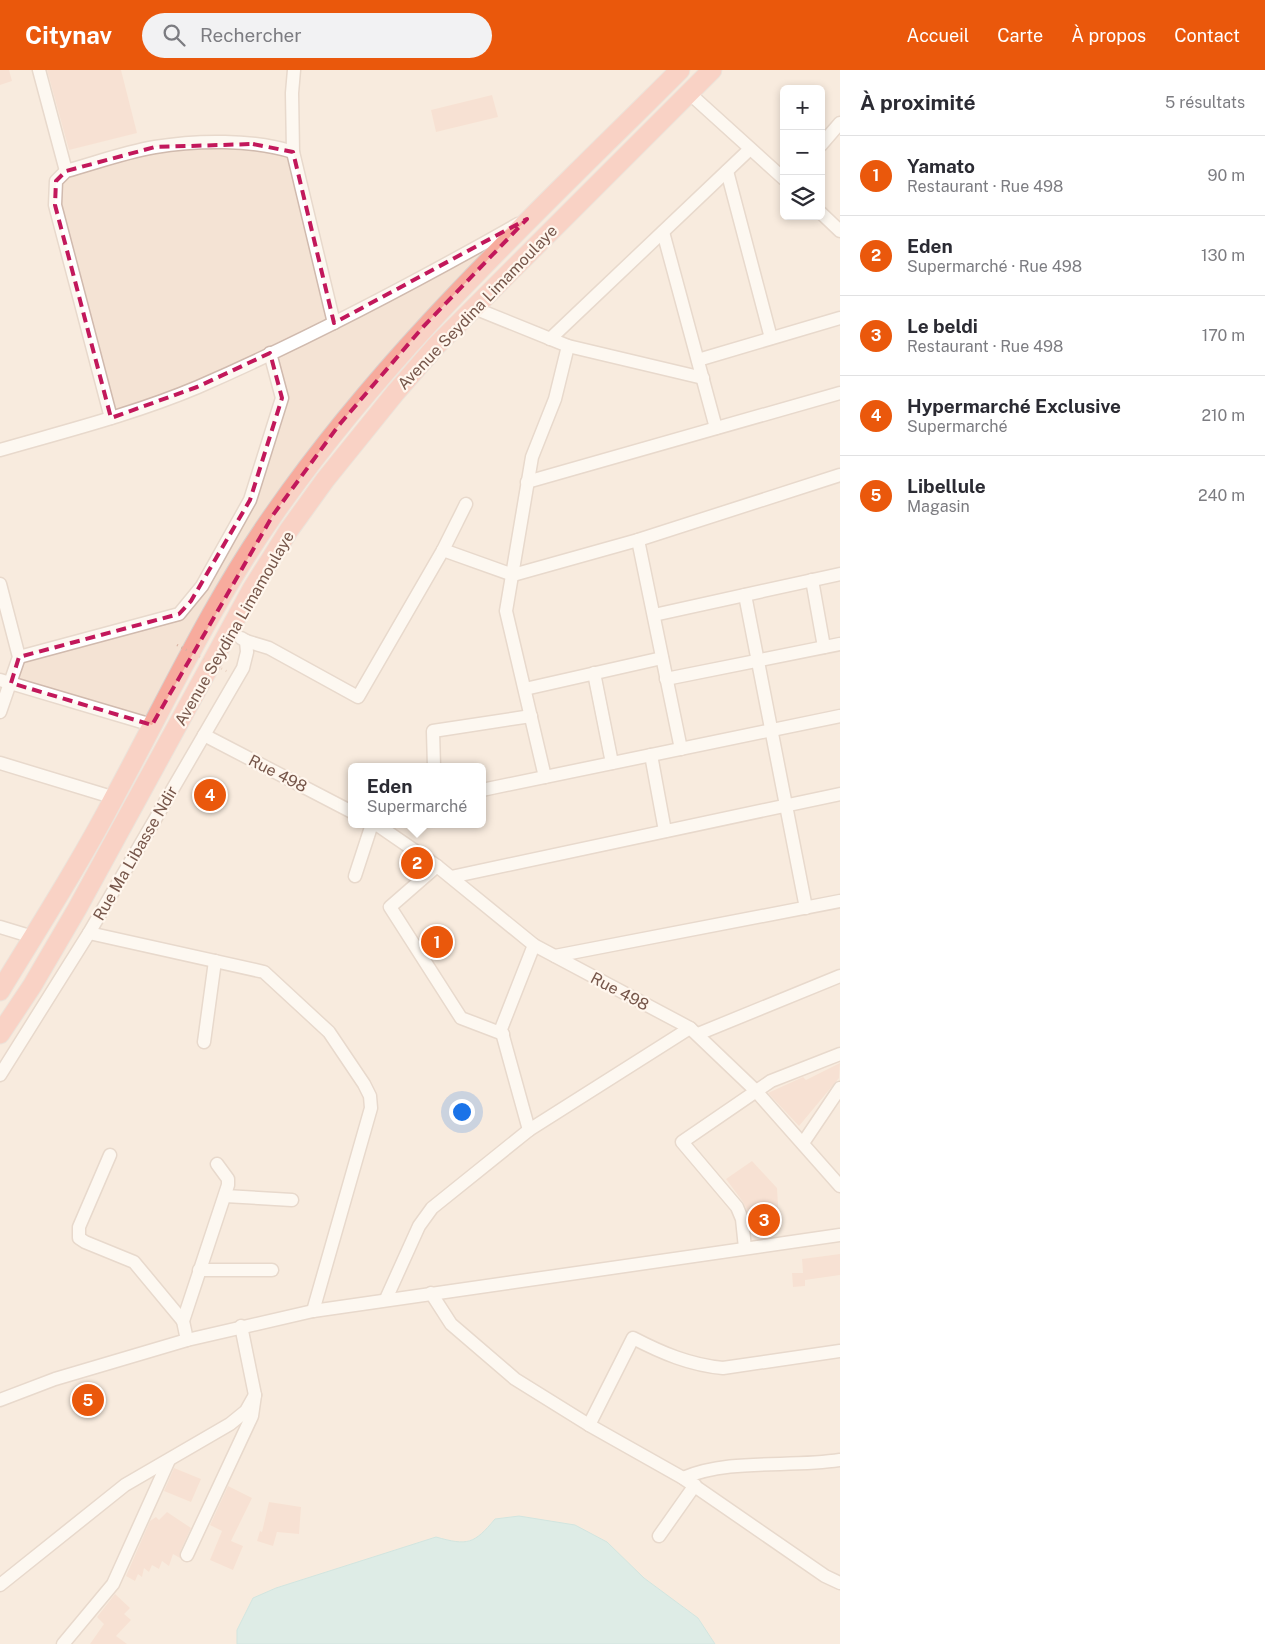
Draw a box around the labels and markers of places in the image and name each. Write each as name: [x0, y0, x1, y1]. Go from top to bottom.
pin: 4: [194, 776, 226, 814]
pin: 2: [401, 844, 433, 882]
pin: 1: [421, 923, 453, 961]
pin: 3: [748, 1201, 780, 1239]
pin: 5: [72, 1381, 104, 1419]

